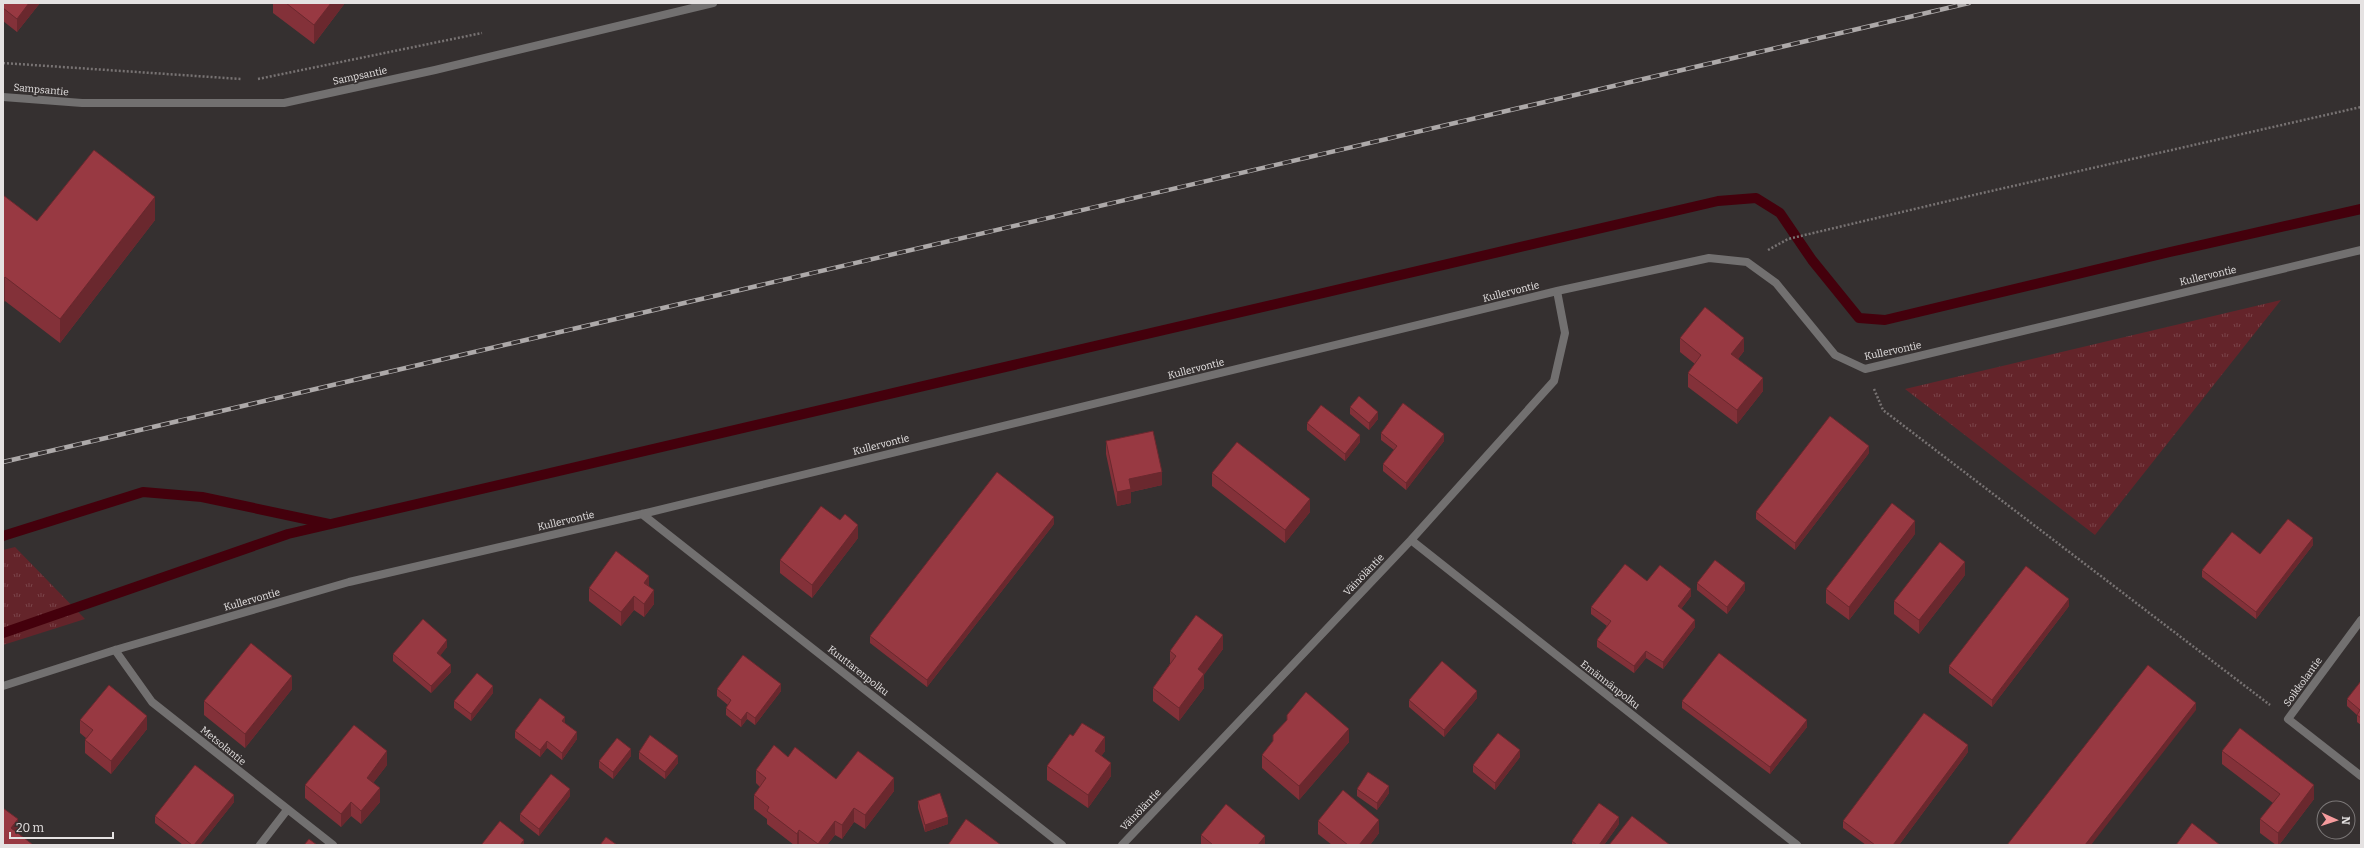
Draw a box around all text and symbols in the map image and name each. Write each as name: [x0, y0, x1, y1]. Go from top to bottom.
street label: Sampsantie: [332, 64, 388, 88]
street label: Sampsantie: [13, 82, 69, 98]
street label: Kullervontie: [2178, 264, 2238, 288]
street label: Kullervontie: [1481, 279, 1541, 305]
street label: Kullervontie: [1863, 339, 1923, 363]
street label: Kullervontie: [1166, 356, 1226, 382]
street label: Kullervontie: [851, 432, 911, 458]
street label: Kullervontie: [536, 509, 596, 533]
street label: Väinöläntie: [1341, 552, 1387, 598]
street label: Kullervontie: [223, 586, 281, 614]
street label: Kuuttarenpolku: [825, 643, 891, 699]
street label: Soikkolantie: [2281, 655, 2325, 709]
street label: Emännänpolku: [1578, 658, 1642, 712]
street label: Metsolantie: [198, 724, 248, 768]
street label: Väinöläntie: [1118, 787, 1164, 833]
north arrow: [2316, 800, 2356, 840]
scale bar: [10, 814, 113, 840]
text: N: [2339, 816, 2352, 826]
text: 20 m: [16, 821, 45, 835]

